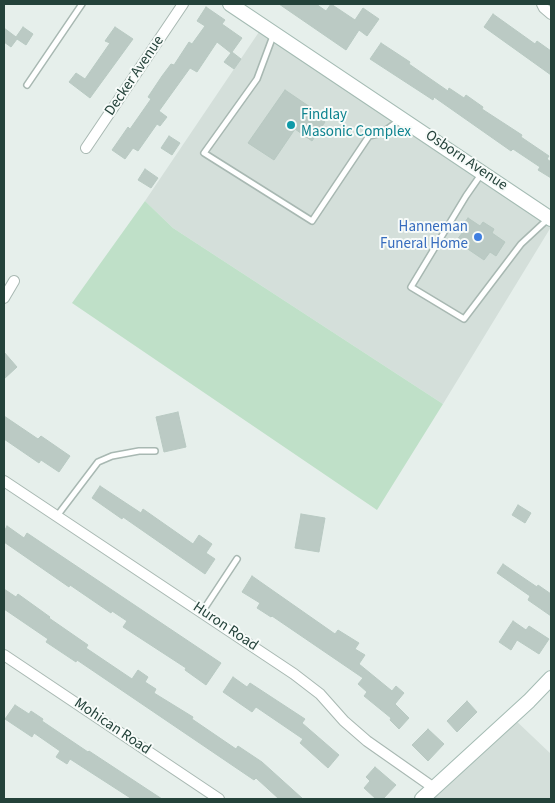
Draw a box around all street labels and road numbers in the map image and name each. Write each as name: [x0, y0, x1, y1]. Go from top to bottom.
street label: Decker Avenue: [102, 33, 168, 119]
street label: Osborn Avenue: [421, 127, 511, 195]
street label: Huron Road: [189, 599, 261, 655]
street label: Mohican Road: [70, 695, 154, 759]

